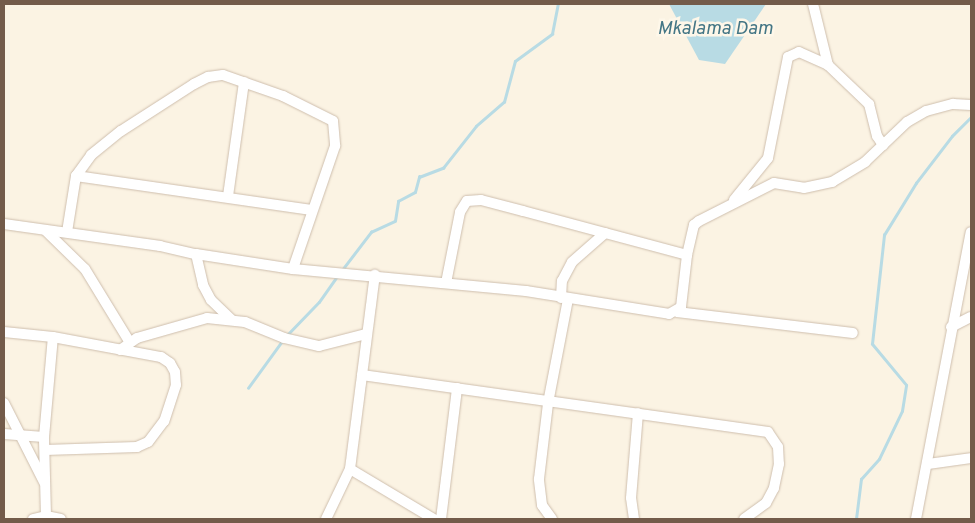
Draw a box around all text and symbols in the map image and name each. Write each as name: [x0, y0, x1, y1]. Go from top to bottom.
water label: Mkalama Dam: [657, 19, 773, 41]

